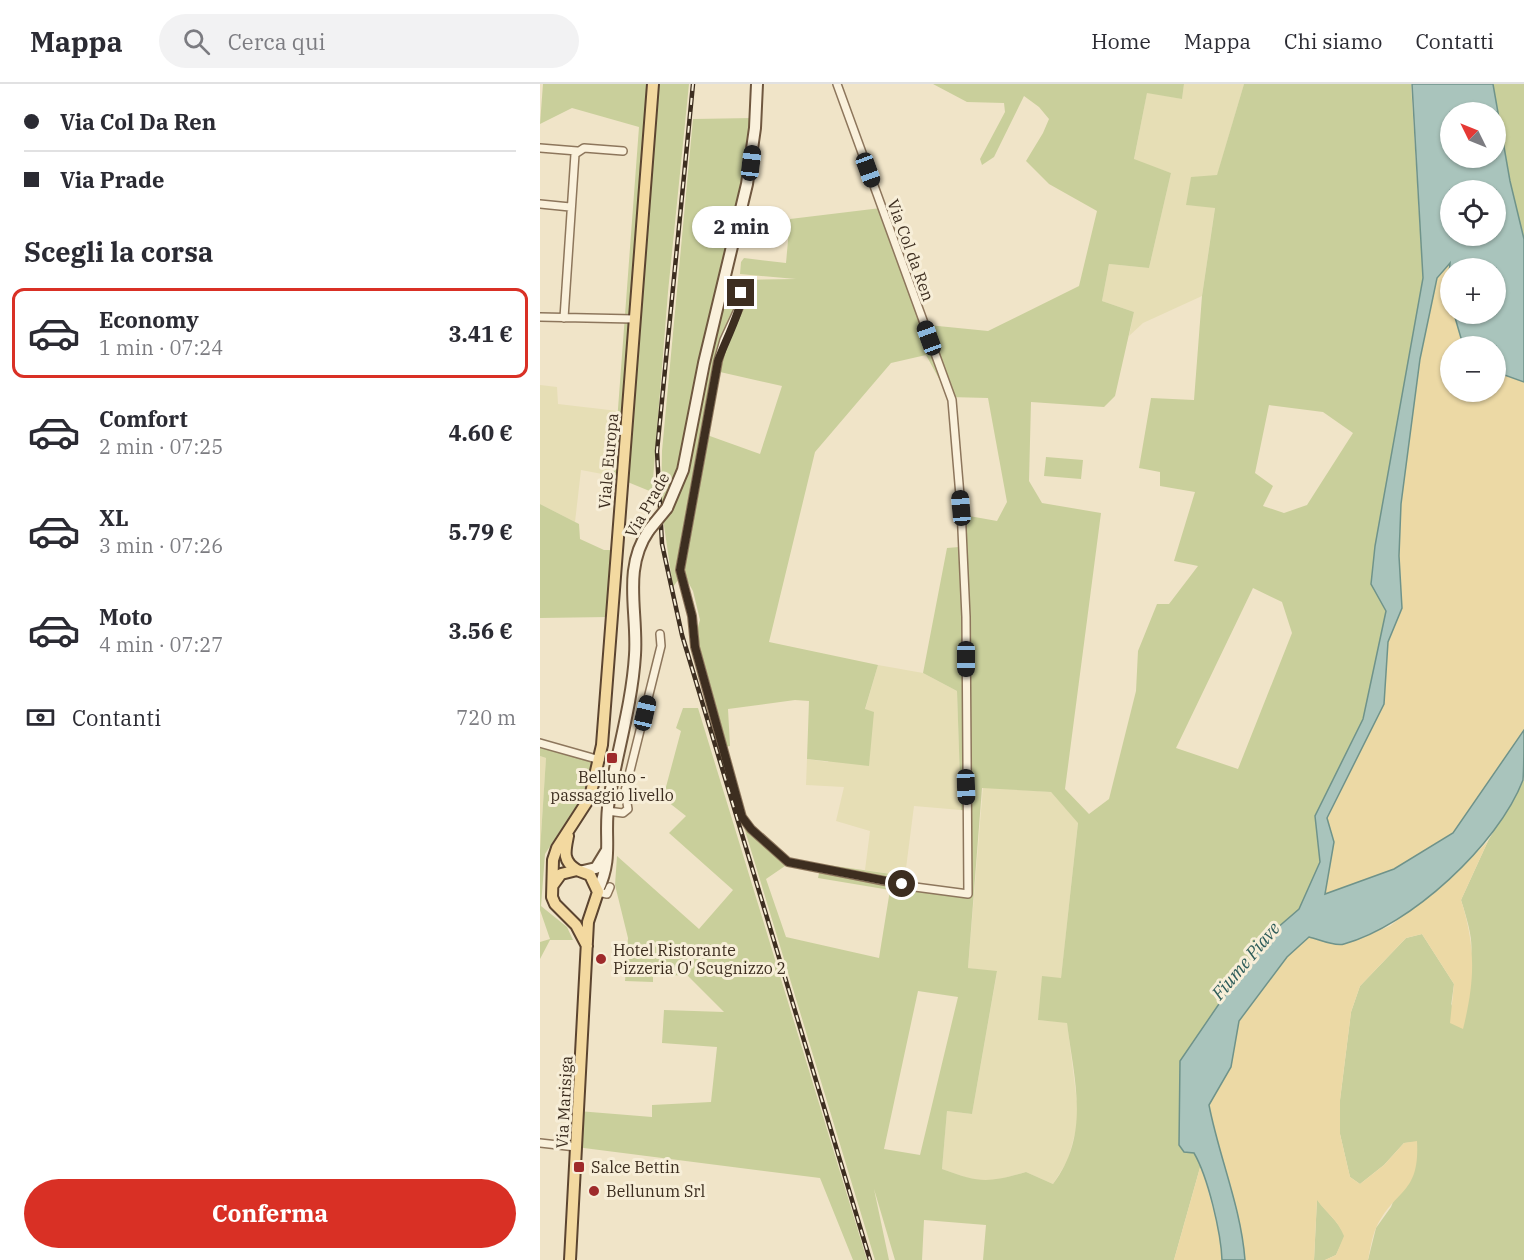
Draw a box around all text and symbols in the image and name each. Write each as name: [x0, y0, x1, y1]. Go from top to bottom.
search box: [159, 14, 579, 68]
text: Mappa: [30, 23, 123, 60]
icon: search: [180, 25, 213, 58]
text: Cerca qui: [228, 27, 326, 56]
text: Home: [1091, 27, 1151, 55]
text: Mappa: [1184, 27, 1251, 55]
text: Chi siamo: [1284, 27, 1382, 55]
text: Contatti: [1415, 27, 1494, 55]
north arrow: [1440, 102, 1506, 168]
map controls: [1440, 102, 1506, 402]
text: Via Col Da Ren: [60, 107, 216, 136]
car: [740, 144, 762, 182]
car: [853, 150, 883, 190]
text: Via Prade: [60, 165, 164, 194]
button: locate: [1440, 180, 1506, 246]
street label: Via Col da Ren: [883, 196, 939, 304]
callout: 2 min: [692, 206, 790, 248]
text: 2 min: [714, 213, 770, 240]
text: Scegli la corsa: [24, 234, 213, 269]
button: +: [1440, 258, 1506, 324]
route end: [727, 279, 754, 306]
text: Economy: [99, 305, 199, 334]
icon: car: [27, 306, 81, 360]
car: [914, 318, 944, 358]
text: 3.41 €: [448, 319, 513, 348]
text: 1 min · 07:24: [99, 334, 223, 361]
button: −: [1440, 336, 1506, 402]
text: Comfort: [99, 404, 188, 433]
icon: car: [27, 405, 81, 459]
street label: Viale Europa: [594, 412, 622, 510]
text: 4.60 €: [448, 418, 513, 447]
text: 2 min · 07:25: [99, 433, 223, 460]
street label: Via Prade: [620, 469, 674, 541]
car: [950, 489, 972, 527]
text: XL: [99, 503, 129, 532]
icon: car: [27, 504, 81, 558]
text: 5.79 €: [448, 517, 513, 546]
text: 3 min · 07:26: [99, 532, 223, 559]
text: Moto: [99, 602, 153, 631]
icon: car: [27, 603, 81, 657]
text: 3.56 €: [448, 616, 513, 645]
text: 4 min · 07:27: [99, 631, 223, 658]
car: [957, 641, 975, 677]
car: [632, 693, 658, 733]
icon: cash: [24, 701, 57, 734]
text: Contanti: [72, 703, 161, 732]
text: 720 m: [456, 704, 516, 731]
marker: Belluno - passaggio livello: [605, 751, 619, 765]
place label: Belluno - passaggio livello: [550, 767, 674, 805]
car: [956, 769, 976, 805]
route start: [888, 870, 915, 897]
water label: Fiume Piave: [1206, 917, 1285, 1005]
place label: Hotel Ristorante Pizzeria O' Scugnizzo 2: [613, 940, 786, 978]
marker: Hotel Ristorante Pizzeria O' Scugnizzo 2: [594, 952, 608, 966]
street label: Via Marisiga: [552, 1055, 576, 1149]
place label: Salce Bettin: [591, 1157, 680, 1177]
marker: Salce Bettin: [572, 1160, 586, 1174]
button: Conferma: [24, 1179, 516, 1248]
place label: Bellunum Srl: [606, 1181, 705, 1201]
marker: Bellunum Srl: [587, 1184, 601, 1198]

